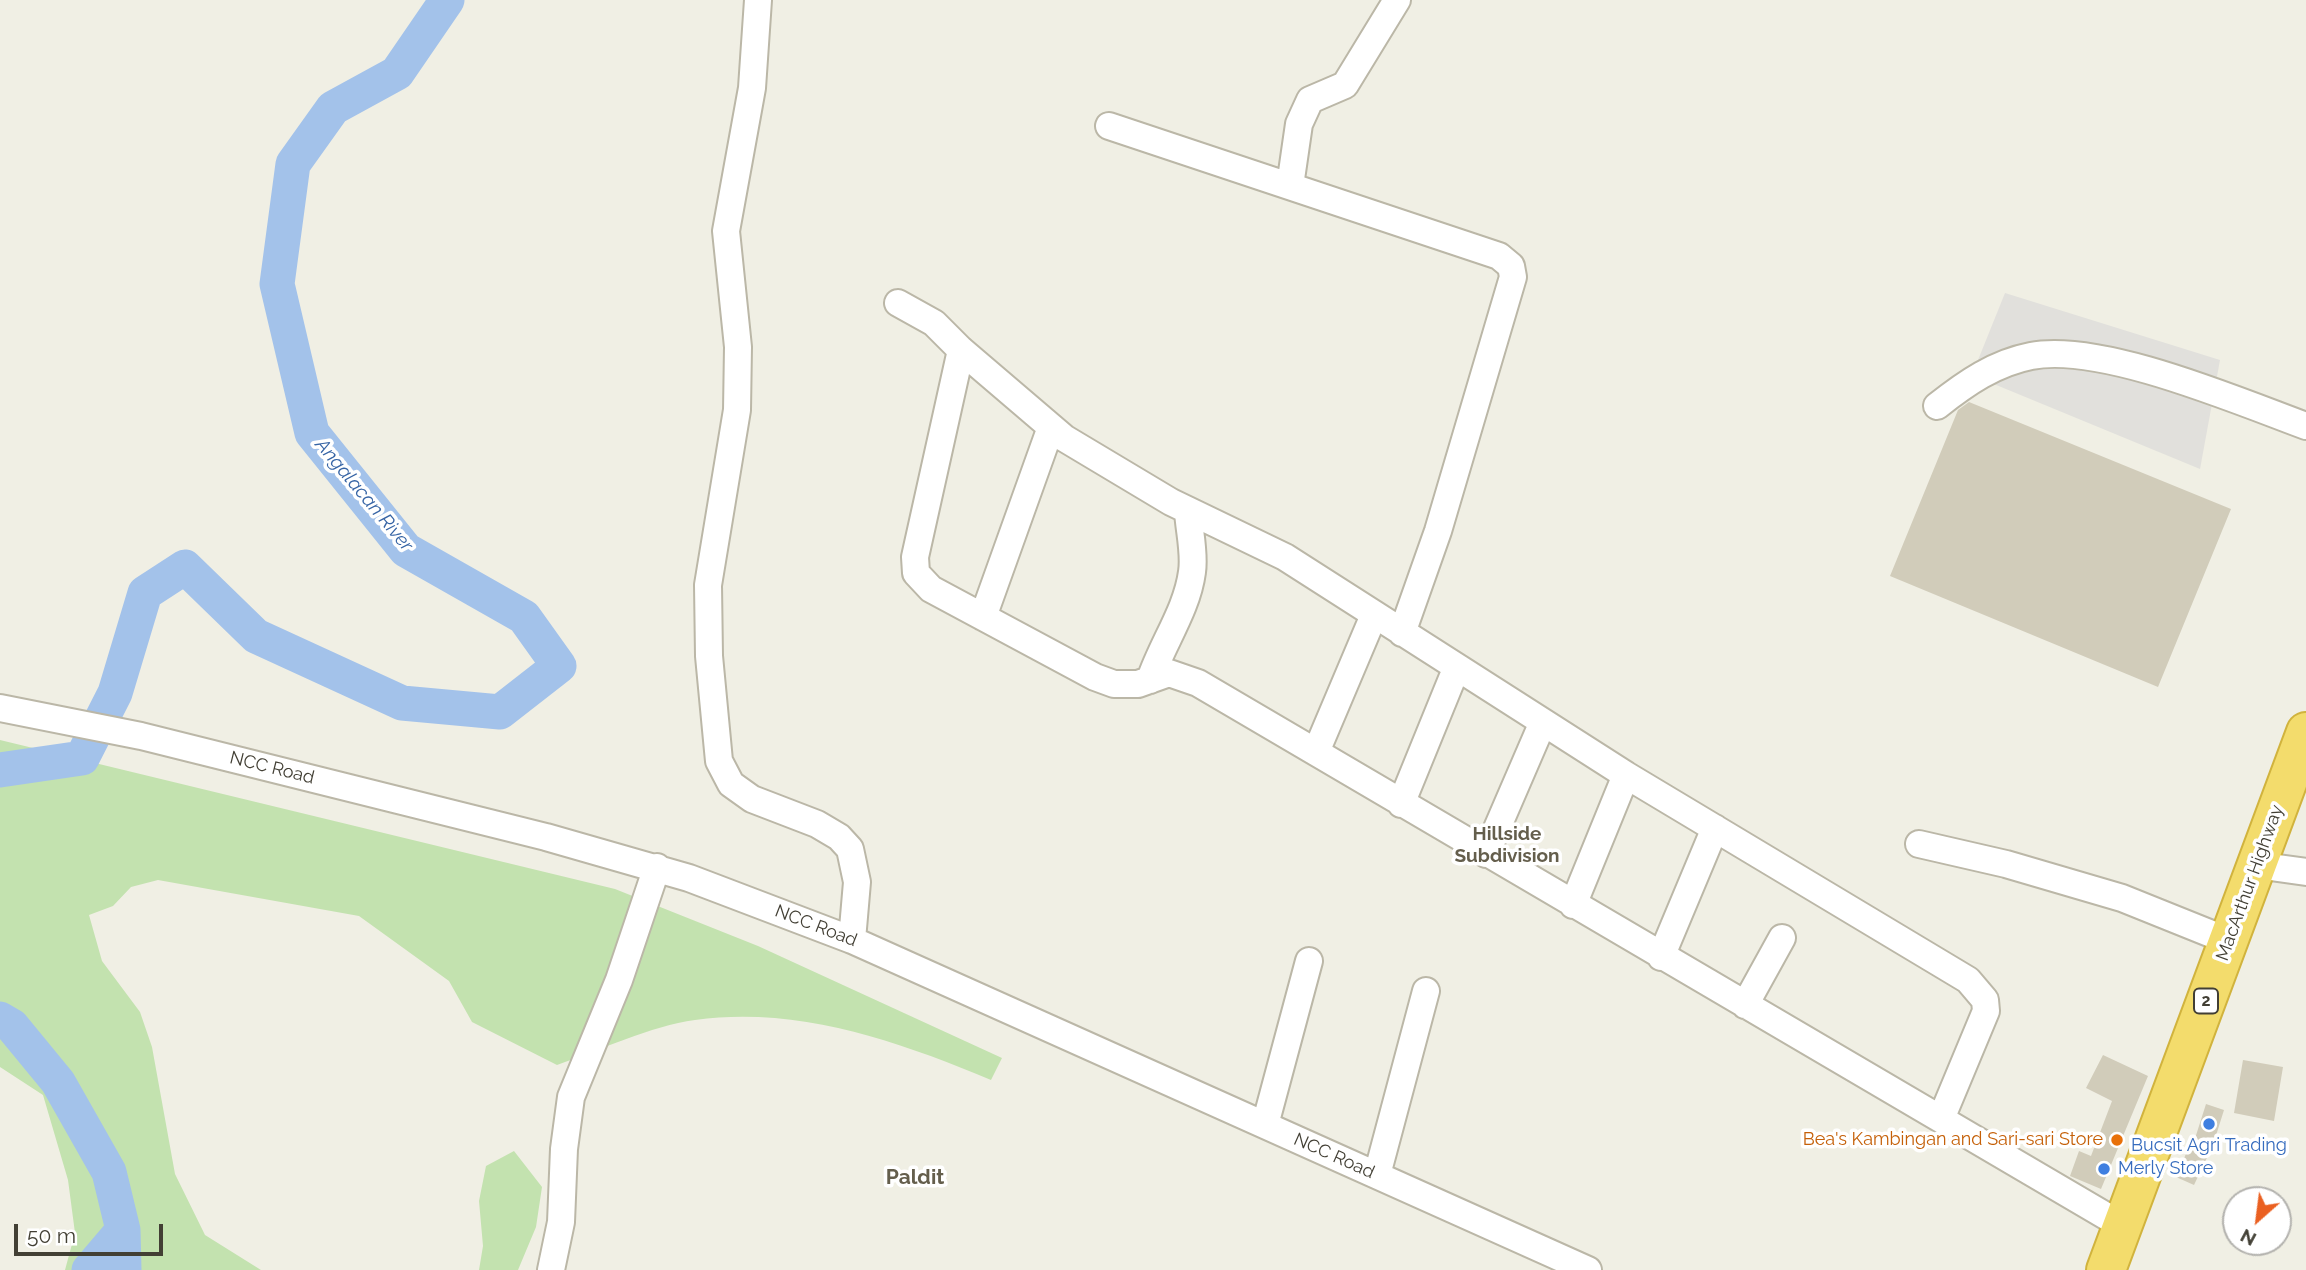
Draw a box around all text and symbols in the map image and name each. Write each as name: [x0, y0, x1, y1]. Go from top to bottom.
water label: Angalacan River: [310, 434, 418, 556]
street label: NCC Road: [228, 747, 316, 789]
street label: MacArthur Highway: [2212, 802, 2288, 964]
district label: Hillside Subdivision: [1455, 823, 1559, 867]
street label: NCC Road: [772, 900, 860, 952]
road number: 2: [2194, 988, 2218, 1014]
marker: Bucsit Agri Trading: [2201, 1116, 2217, 1132]
street label: NCC Road: [1290, 1129, 1378, 1183]
place label: Bea's Kambingan and Sari-sari Store: [1803, 1129, 2103, 1151]
marker: Bea's Kambingan and Sari-sari Store: [2109, 1132, 2125, 1148]
place label: Bucsit Agri Trading: [2131, 1135, 2287, 1157]
place label: Merly Store: [2118, 1158, 2213, 1180]
marker: Merly Store: [2096, 1161, 2112, 1177]
district label: Paldit: [886, 1165, 944, 1191]
north arrow: [2222, 1186, 2292, 1256]
scale bar: [18, 1210, 166, 1254]
text: 50 m: [27, 1223, 76, 1248]
text: N: [2237, 1225, 2260, 1251]

